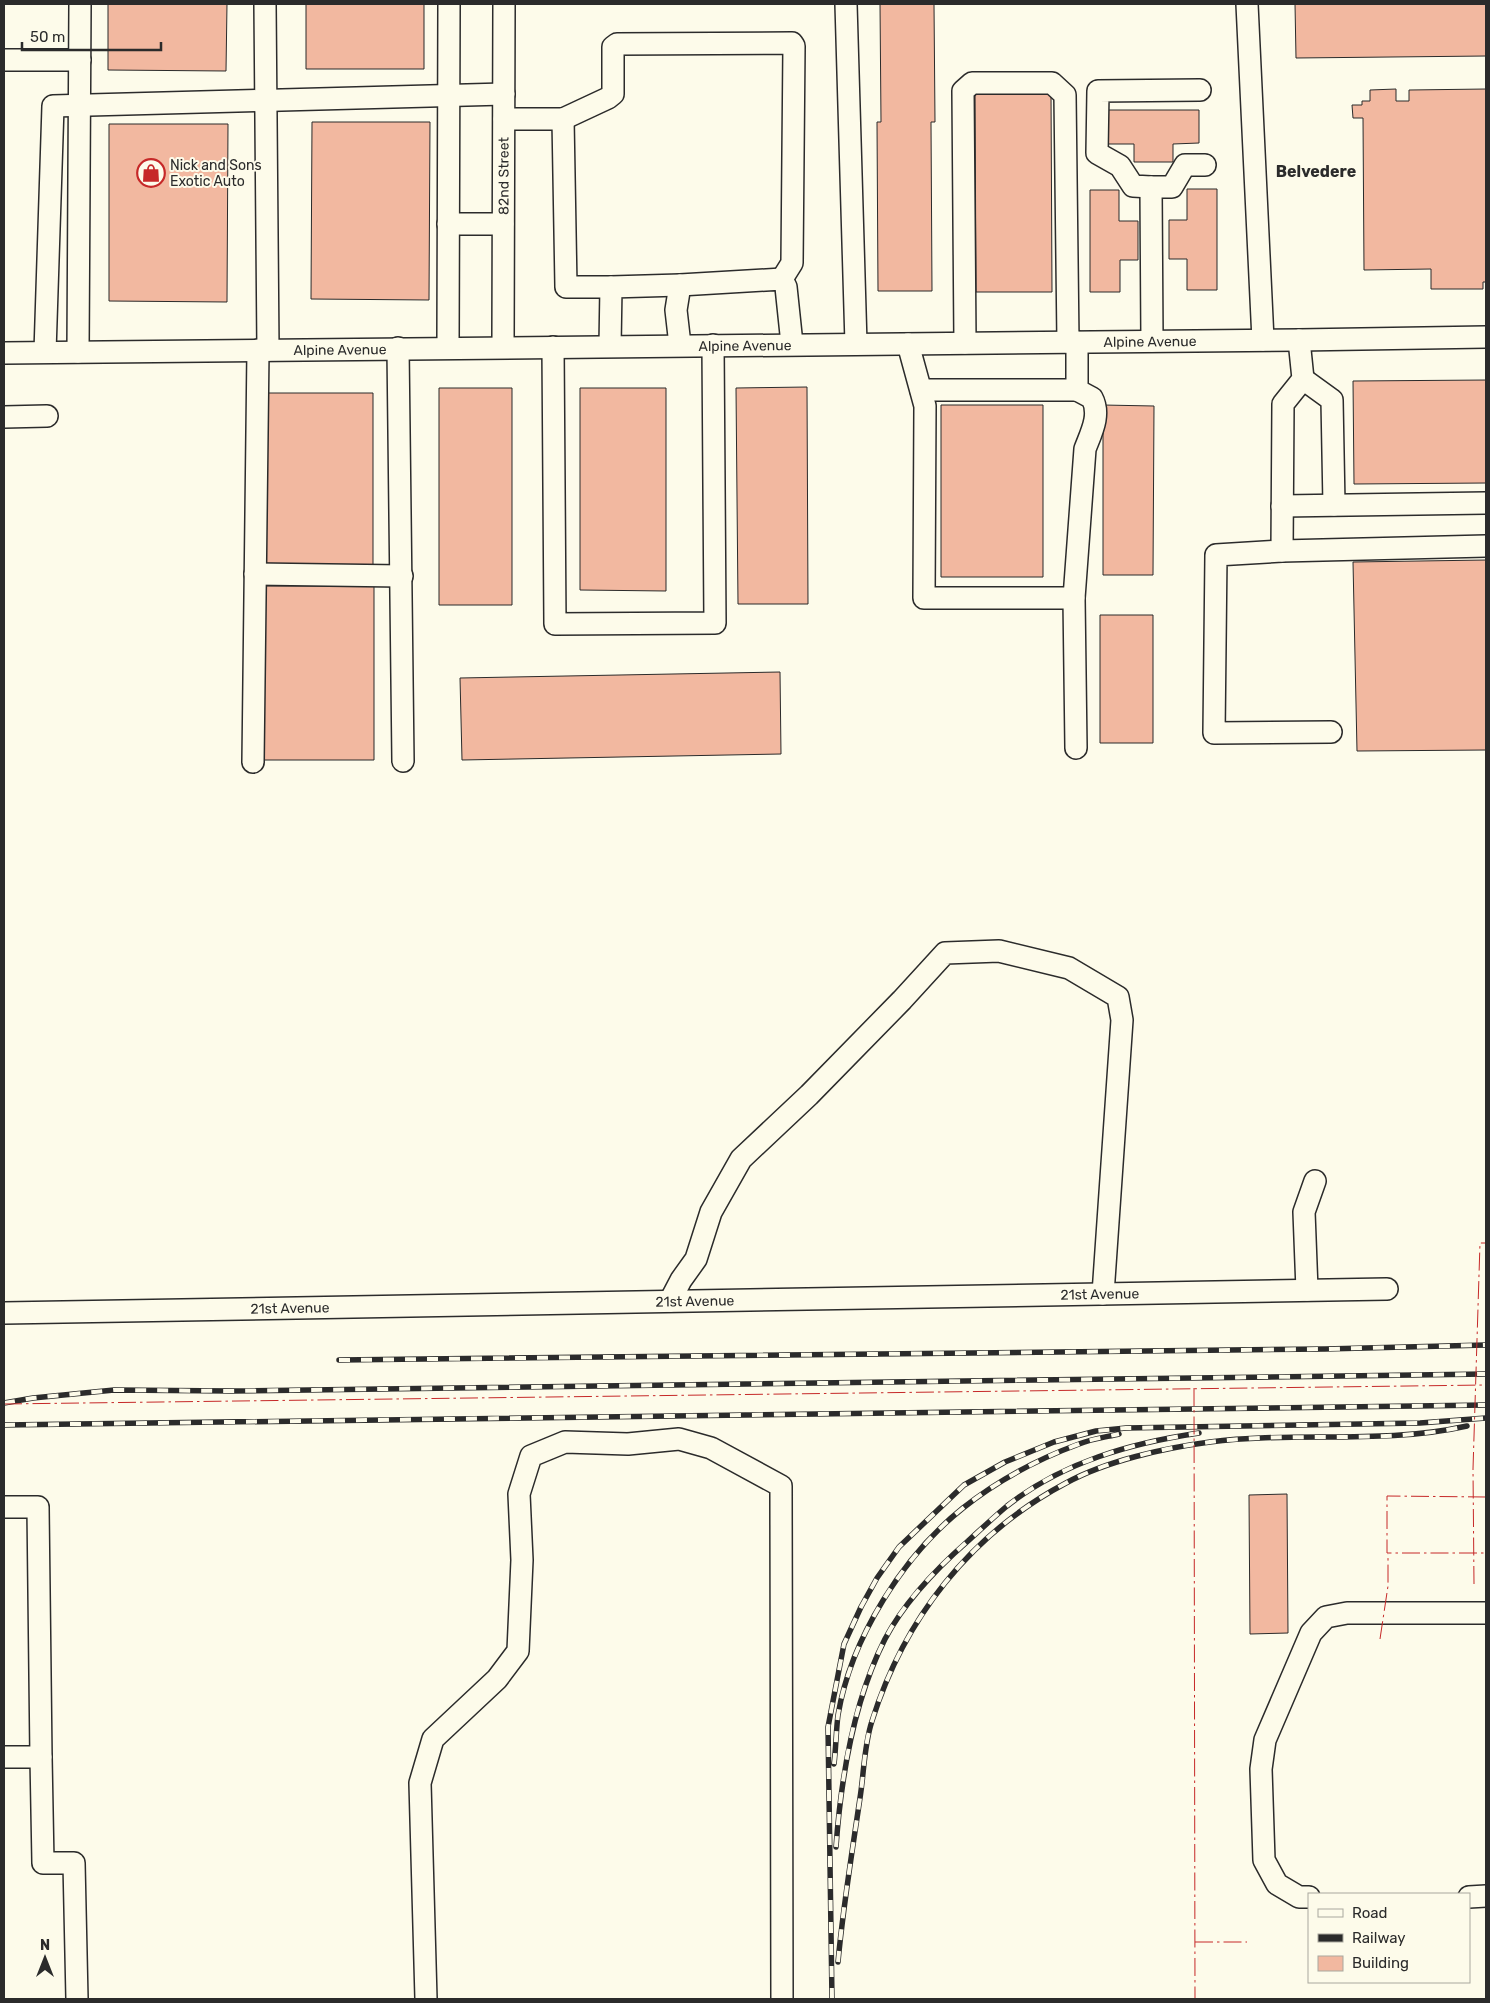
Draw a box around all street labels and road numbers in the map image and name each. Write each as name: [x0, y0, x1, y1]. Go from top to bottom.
street label: 82nd Street: [495, 137, 512, 215]
street label: Alpine Avenue: [1103, 333, 1197, 350]
street label: Alpine Avenue: [698, 337, 792, 355]
street label: Alpine Avenue: [293, 341, 387, 359]
street label: 21st Avenue: [1060, 1285, 1140, 1303]
street label: 21st Avenue: [655, 1292, 735, 1310]
street label: 21st Avenue: [250, 1299, 330, 1317]

